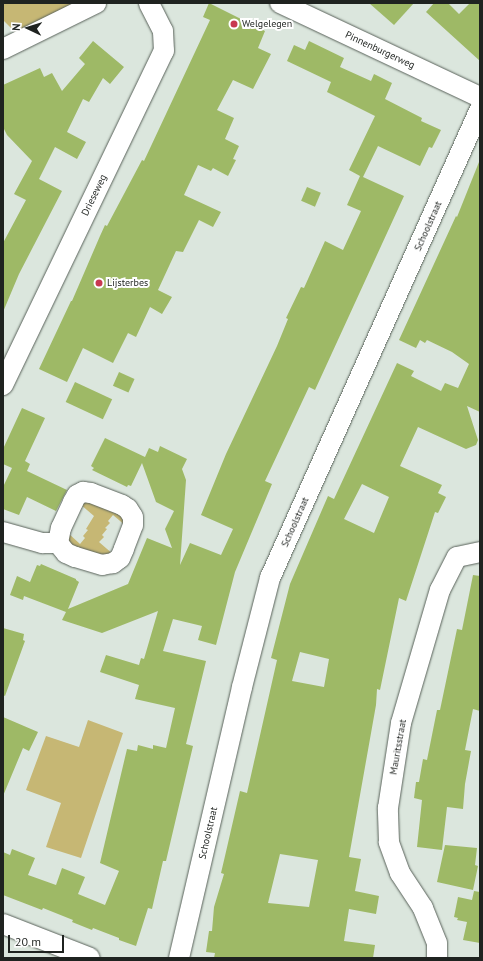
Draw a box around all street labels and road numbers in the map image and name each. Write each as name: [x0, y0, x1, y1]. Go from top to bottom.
street label: Pinnenburgerweg: [343, 29, 417, 71]
street label: Drieseweg: [79, 172, 109, 218]
street label: Schoolstraat: [412, 199, 444, 253]
street label: Schoolstraat: [279, 495, 311, 549]
street label: Mauritsstraat: [387, 718, 409, 776]
street label: Schoolstraat: [196, 806, 220, 860]

